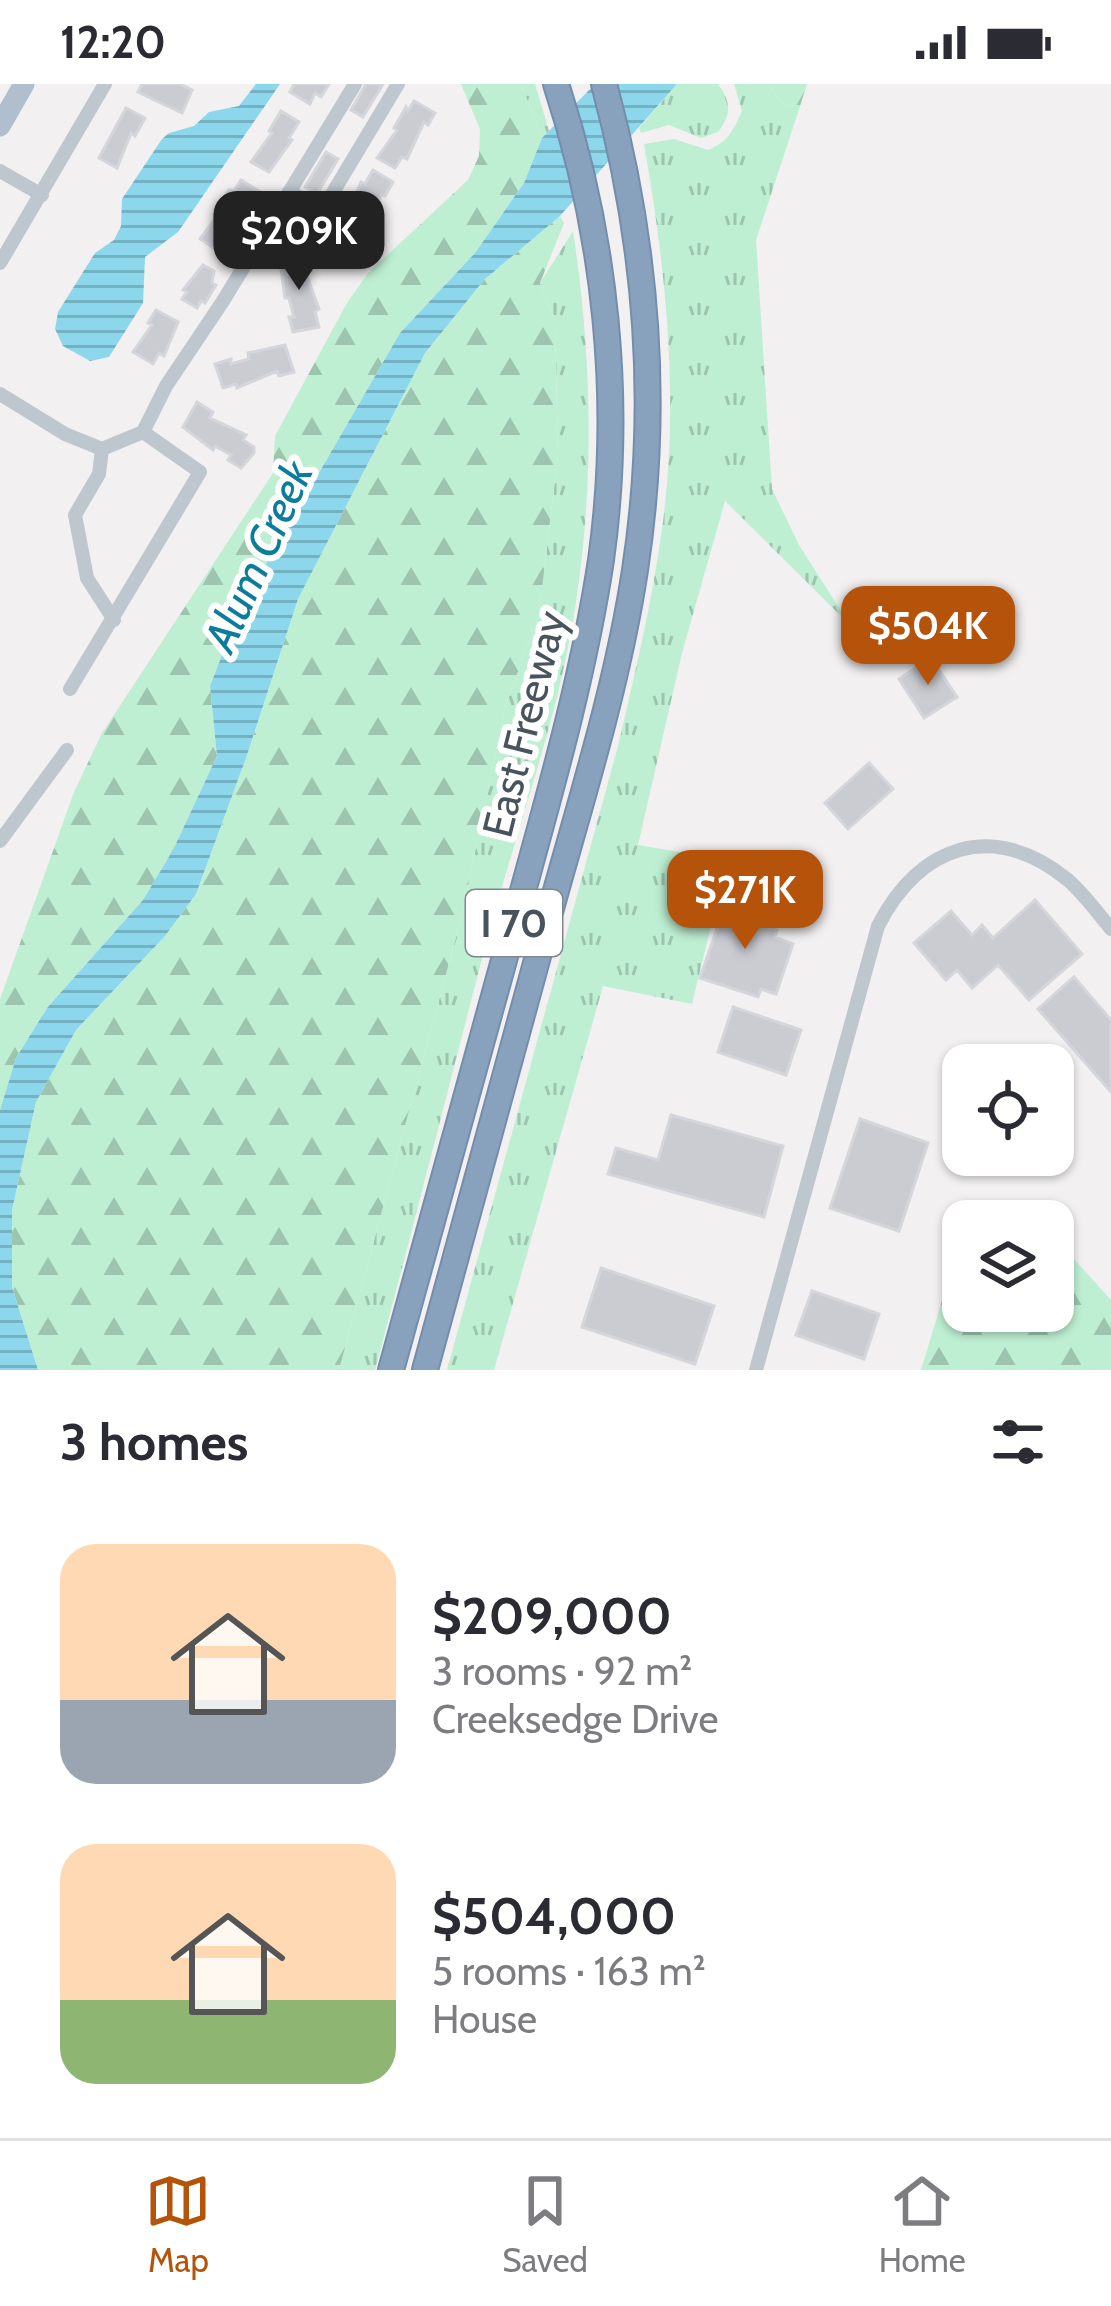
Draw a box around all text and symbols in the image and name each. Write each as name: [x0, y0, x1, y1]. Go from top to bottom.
text: 12:20: [60, 15, 166, 69]
pin: $209K: [215, 191, 383, 293]
text: $209K: [240, 206, 358, 254]
water label: Alum Creek: [191, 451, 325, 661]
pin: $504K: [844, 586, 1012, 688]
text: $504K: [868, 601, 988, 649]
street label: East Freeway: [471, 606, 577, 842]
pin: $271K: [661, 850, 829, 952]
text: $271K: [694, 865, 796, 913]
road number: I 70: [466, 890, 562, 956]
map controls: [942, 1044, 1074, 1332]
button: locate: [942, 1044, 1074, 1176]
button: layers: [942, 1200, 1074, 1332]
icon: filters: [985, 1409, 1051, 1475]
text: 3 homes: [60, 1411, 248, 1473]
text: $209,000: [432, 1585, 672, 1647]
icon: home: [156, 1592, 300, 1736]
text: 3 rooms · 92 m²: [432, 1647, 692, 1695]
text: Creeksedge Drive: [432, 1695, 718, 1743]
text: $504,000: [432, 1885, 676, 1947]
icon: home: [156, 1892, 300, 2036]
text: 5 rooms · 163 m²: [432, 1947, 706, 1995]
text: House: [432, 1995, 537, 2043]
tab: Map: [145, 2168, 211, 2280]
tab: Saved: [502, 2168, 588, 2280]
tab: Home: [879, 2168, 966, 2280]

